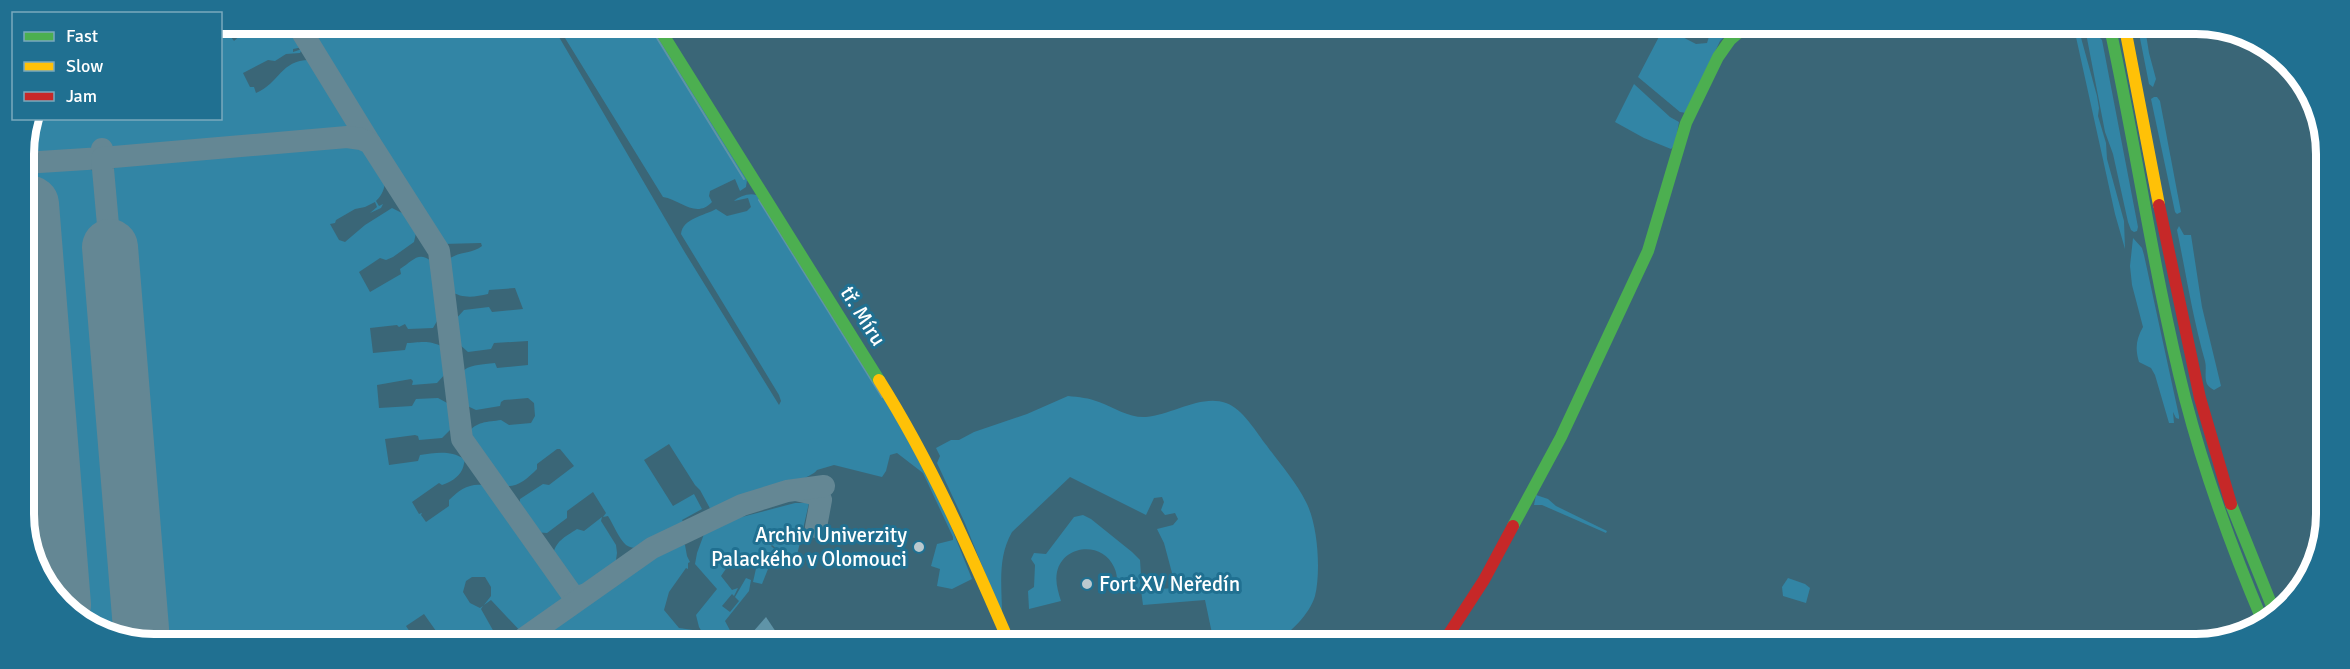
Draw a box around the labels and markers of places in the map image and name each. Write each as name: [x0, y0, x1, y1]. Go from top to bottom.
place label: Archiv Univerzity Palackého v Olomouci: [711, 522, 907, 572]
marker: Archiv Univerzity Palackého v Olomouci: [912, 540, 926, 554]
place label: Fort XV Neředín: [1099, 571, 1240, 597]
marker: Fort XV Neředín: [1080, 577, 1094, 591]

